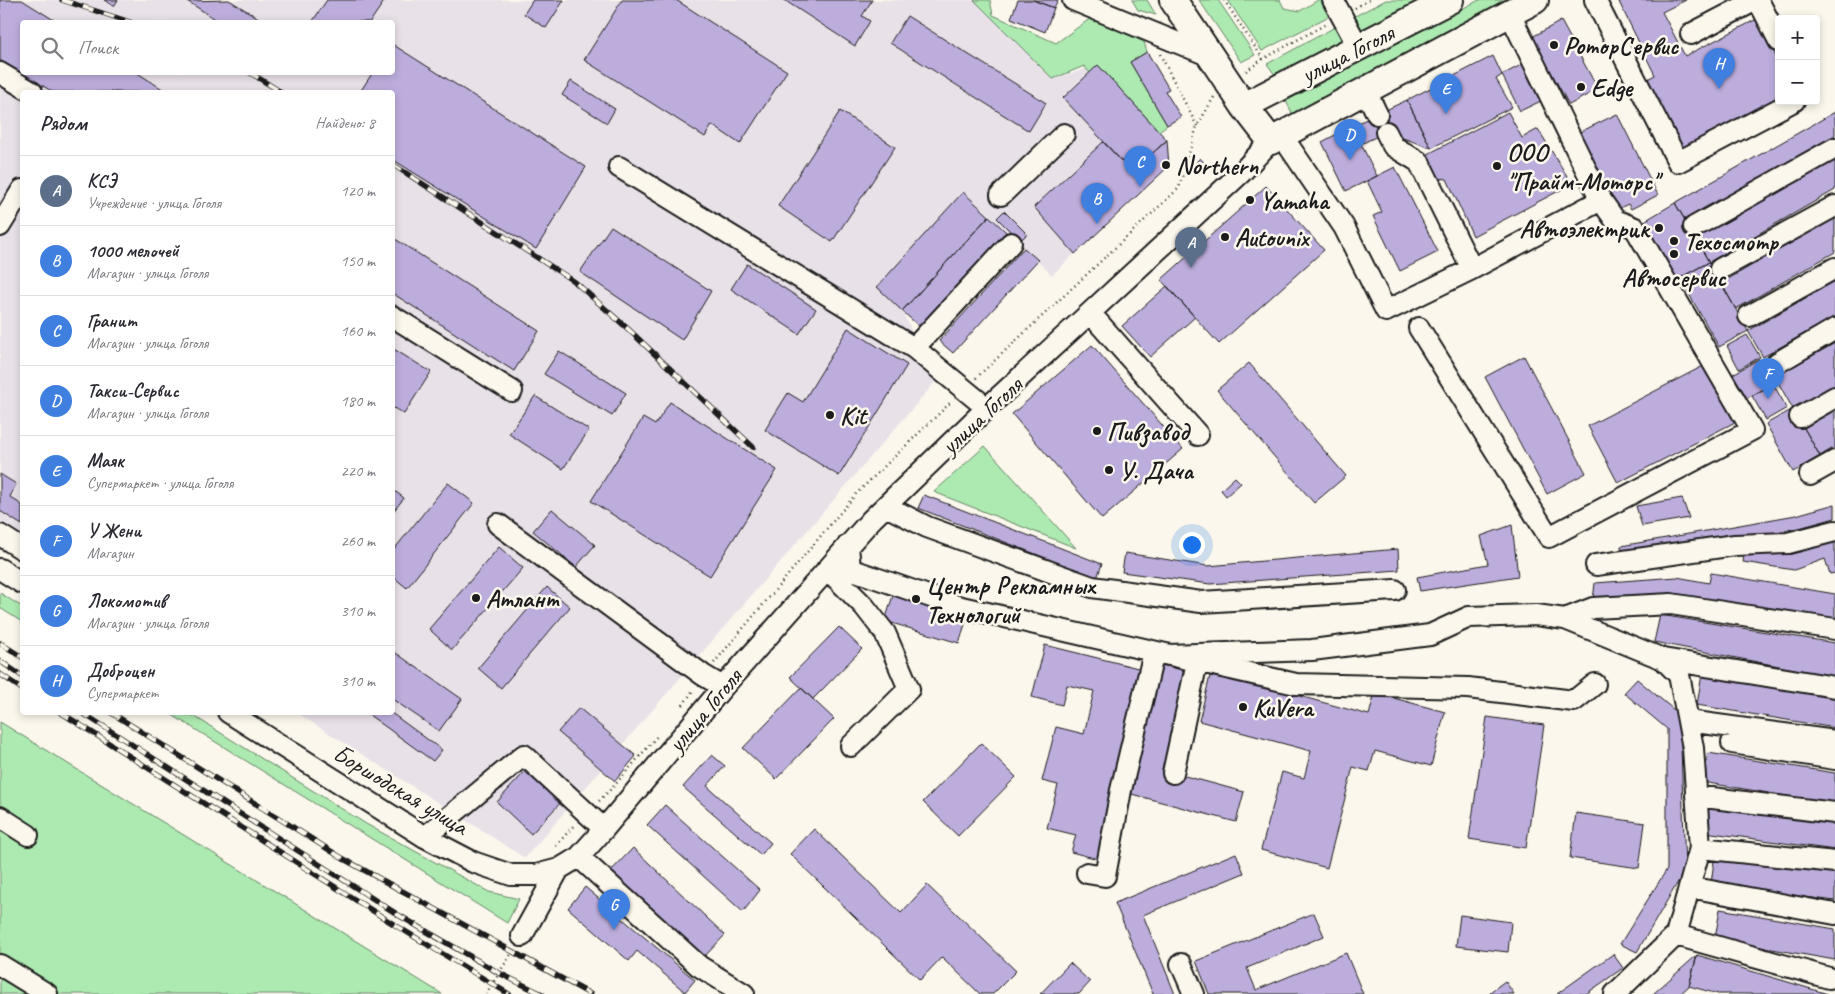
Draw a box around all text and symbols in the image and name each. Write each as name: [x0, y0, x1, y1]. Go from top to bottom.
map controls: [1775, 15, 1820, 105]
button: +: [1775, 15, 1820, 60]
street label: улица Гоголя: [1294, 16, 1401, 92]
search box: [20, 20, 395, 75]
place label: РоторСервис: [1564, 30, 1679, 62]
icon: search: [38, 34, 66, 62]
text: Поиск: [78, 36, 118, 60]
marker: РоторСервис: [1548, 39, 1560, 51]
pin: H: [1703, 48, 1735, 89]
button: −: [1775, 60, 1820, 105]
place label: Edge: [1591, 72, 1635, 104]
pin: E: [1430, 73, 1462, 114]
marker: Edge: [1575, 81, 1587, 93]
text: Рядом: [40, 110, 87, 136]
text: Найдено: 8: [315, 113, 375, 133]
pin: D: [1334, 119, 1366, 160]
place label: ООО "Прайм-Моторс": [1507, 137, 1663, 198]
pin: C: [1124, 146, 1156, 187]
place label: Northern: [1176, 150, 1259, 182]
marker: Northern: [1160, 159, 1172, 171]
marker: ООО "Прайм-Моторс": [1491, 160, 1503, 172]
text: КСЭ: [87, 169, 116, 193]
text: A: [52, 181, 60, 201]
text: 120 m: [341, 181, 375, 201]
pin: B: [1081, 183, 1113, 224]
place label: Yamaha: [1260, 185, 1331, 217]
text: Учреждение · улица Гоголя: [87, 193, 221, 213]
marker: Yamaha: [1244, 194, 1256, 206]
place label: Автоэлектрик: [1519, 213, 1651, 245]
place label: Autounix: [1235, 222, 1311, 254]
marker: Автоэлектрик: [1653, 222, 1665, 234]
place label: Техосмотр: [1684, 226, 1779, 258]
pin: A: [1175, 227, 1207, 268]
marker: Autounix: [1219, 231, 1231, 243]
marker: Техосмотр: [1668, 235, 1680, 247]
text: 1000 мелочей: [87, 239, 179, 263]
marker: Автосервис: [1668, 248, 1680, 260]
text: B: [52, 251, 60, 271]
text: 150 m: [341, 251, 375, 271]
place label: Автосервис: [1622, 262, 1727, 294]
text: Магазин · улица Гоголя: [87, 263, 208, 283]
text: Гранит: [87, 309, 137, 333]
text: C: [52, 321, 60, 341]
text: 160 m: [341, 321, 375, 341]
text: Магазин · улица Гоголя: [87, 333, 208, 353]
pin: F: [1752, 358, 1784, 399]
street label: улица Гоголя: [933, 368, 1031, 463]
text: Такси-Сервис: [87, 379, 179, 403]
text: D: [51, 391, 61, 411]
text: 180 m: [341, 391, 375, 411]
place label: Kit: [840, 400, 869, 432]
text: Магазин · улица Гоголя: [87, 403, 208, 423]
marker: Kit: [824, 409, 836, 421]
place label: Пивзавод: [1107, 416, 1191, 448]
marker: Пивзавод: [1091, 425, 1103, 437]
text: Маяк: [87, 449, 124, 473]
place label: У. Дача: [1119, 455, 1195, 487]
text: E: [52, 461, 60, 481]
text: 220 m: [341, 461, 375, 481]
marker: У. Дача: [1103, 464, 1115, 476]
text: Супермаркет · улица Гоголя: [87, 473, 233, 493]
text: У Жени: [87, 519, 141, 543]
text: F: [52, 531, 60, 551]
text: 260 m: [341, 531, 375, 551]
your location: [1179, 532, 1205, 558]
text: Магазин: [87, 543, 134, 563]
place label: Центр Рекламных Технологий: [926, 570, 1097, 631]
place label: Атлант: [486, 583, 560, 615]
text: Локомотив: [87, 589, 166, 613]
marker: Атлант: [470, 592, 482, 604]
marker: Центр Рекламных Технологий: [910, 593, 922, 605]
text: G: [52, 601, 60, 621]
text: 310 m: [341, 601, 375, 621]
text: Магазин · улица Гоголя: [87, 613, 208, 633]
text: Доброцен: [87, 659, 154, 683]
street label: улица Гоголя: [659, 660, 751, 761]
text: H: [51, 671, 61, 691]
text: 310 m: [341, 671, 375, 691]
text: Супермаркет: [87, 683, 158, 703]
place label: KuVera: [1253, 692, 1315, 724]
marker: KuVera: [1237, 701, 1249, 713]
street label: Боршодская улица: [327, 737, 475, 844]
pin: G: [598, 889, 630, 930]

